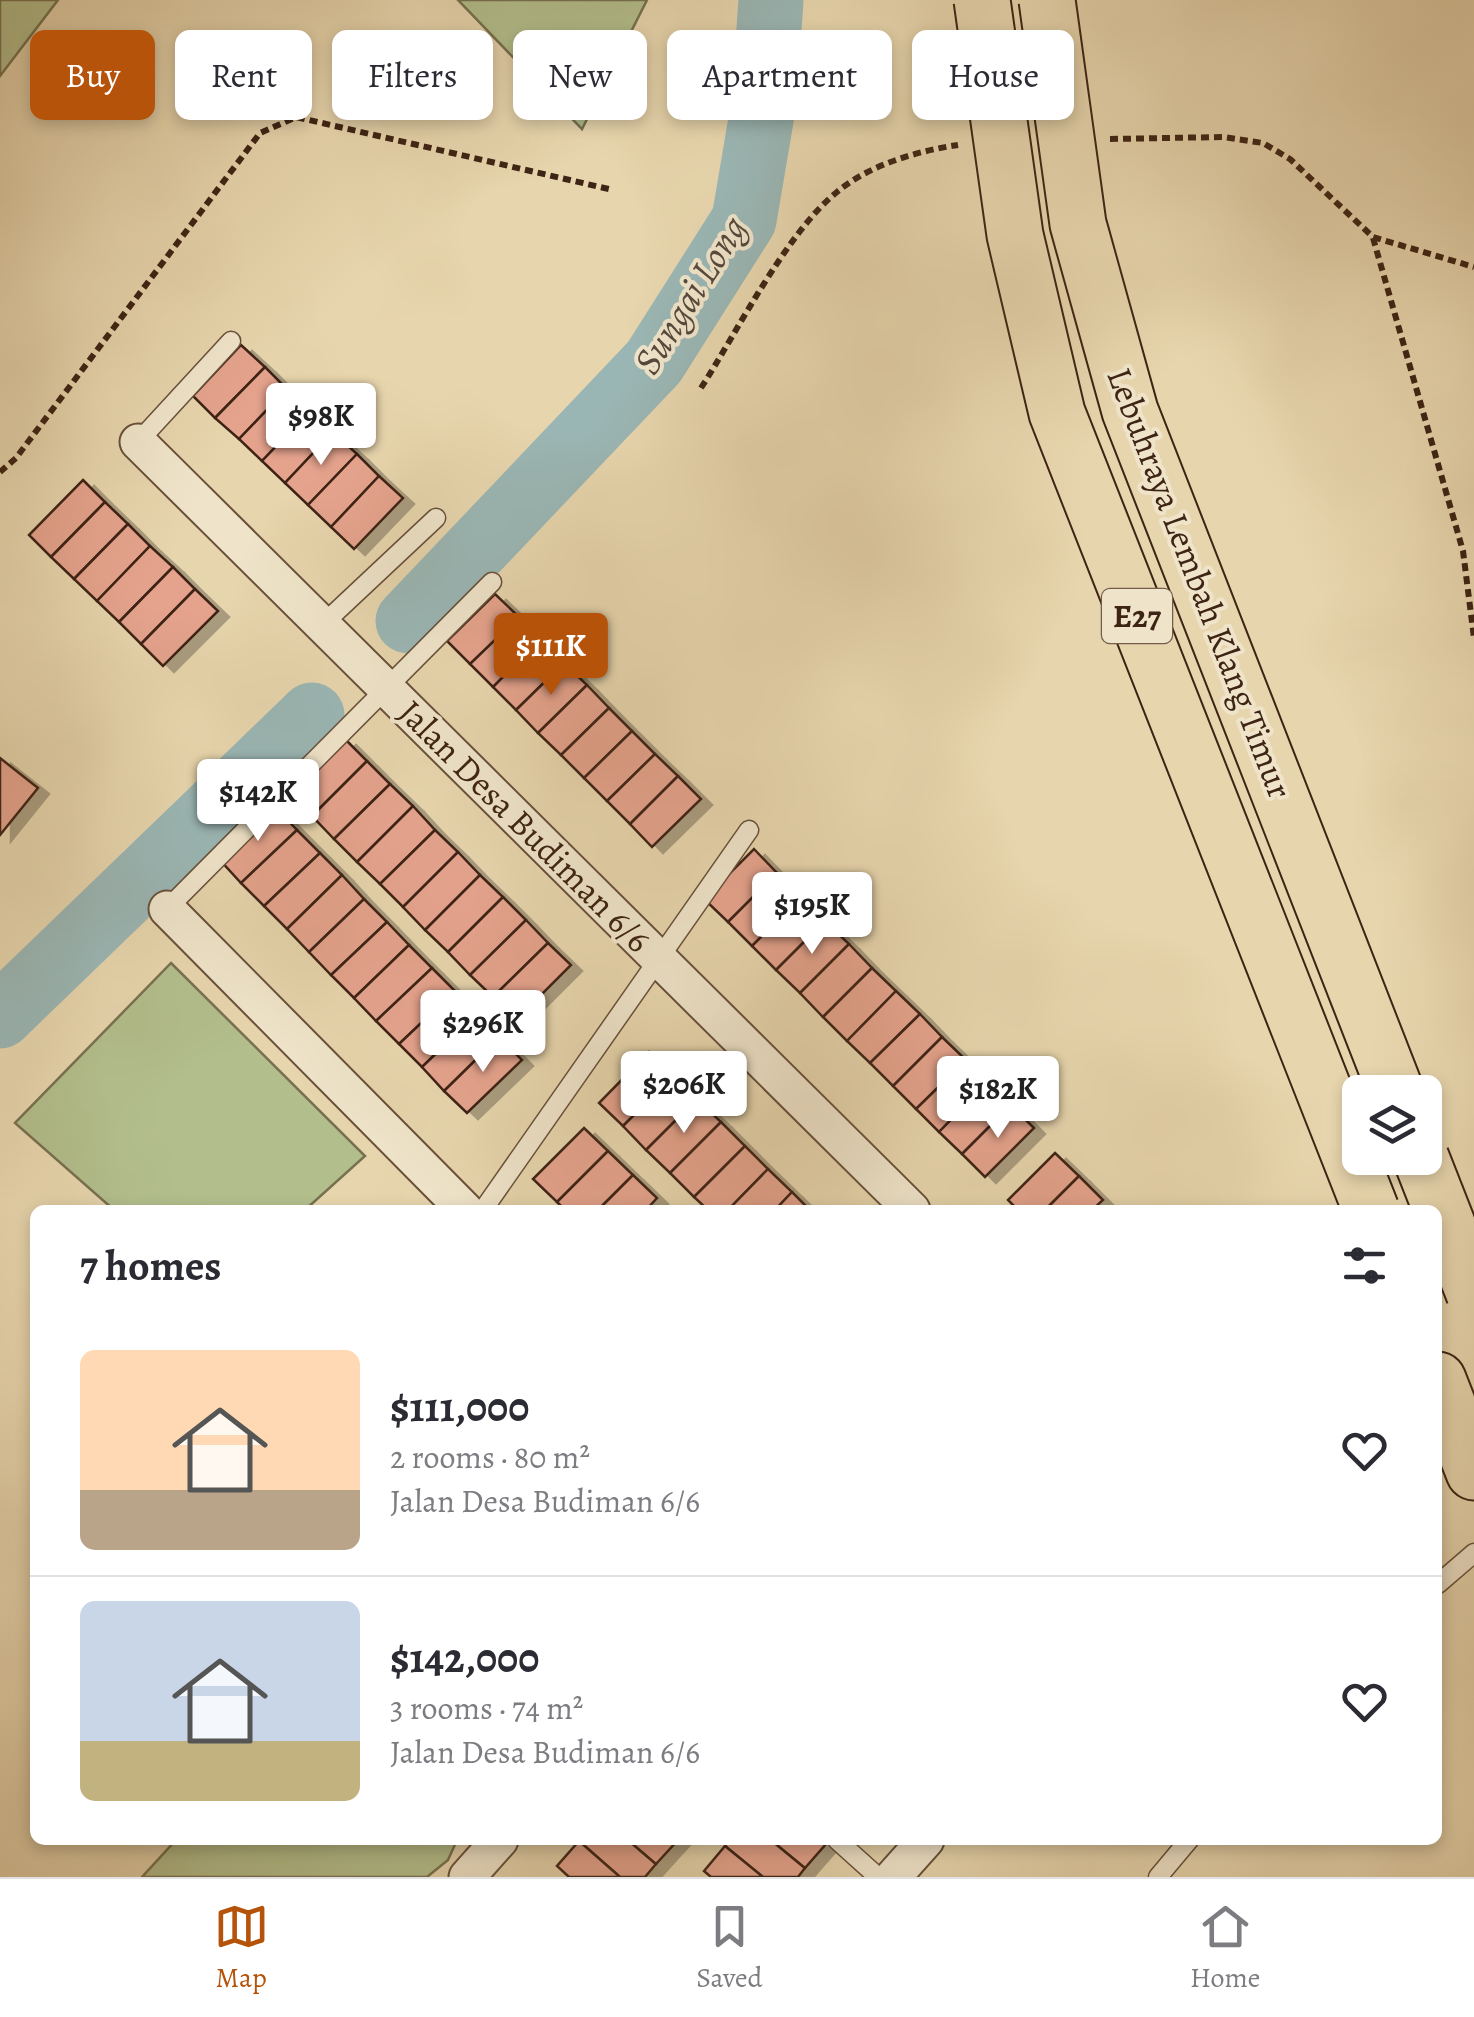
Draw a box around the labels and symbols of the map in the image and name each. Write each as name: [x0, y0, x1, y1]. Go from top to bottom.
water label: Sungai Long: [621, 206, 759, 384]
street label: Lebuhraya Lembah Klang Timur: [1096, 361, 1304, 805]
pin: $98K: [262, 383, 380, 468]
road number: E27: [1102, 589, 1172, 643]
pin: $111K: [481, 613, 621, 698]
street label: Jalan Desa Budiman 6/6: [388, 689, 662, 963]
pin: $142K: [188, 759, 328, 844]
pin: $195K: [742, 872, 882, 957]
pin: $296K: [413, 990, 553, 1075]
pin: $206K: [614, 1051, 754, 1136]
pin: $182K: [928, 1056, 1068, 1141]

